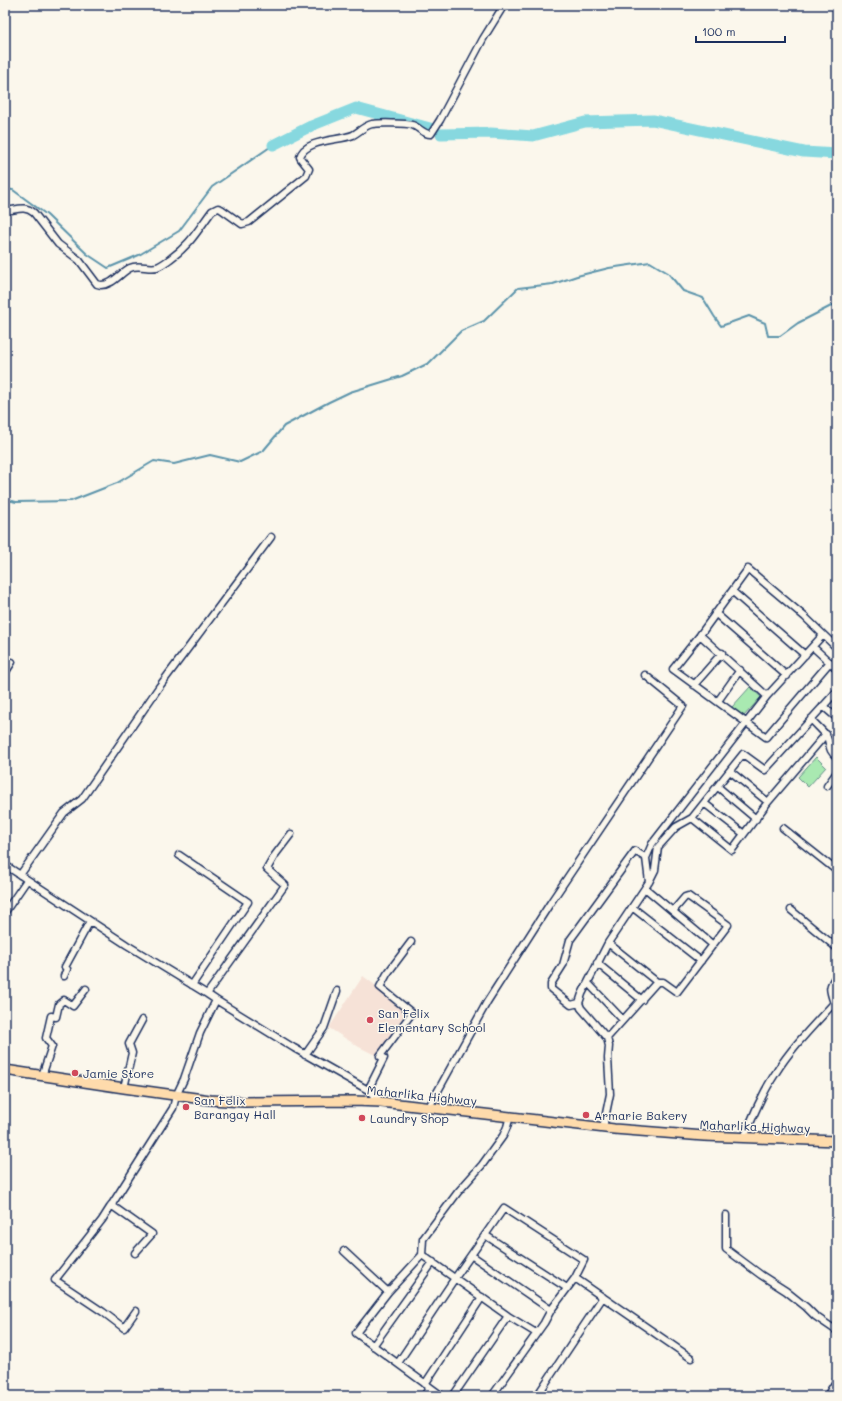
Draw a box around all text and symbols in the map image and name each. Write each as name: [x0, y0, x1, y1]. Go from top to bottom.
scale bar: [696, 18, 785, 44]
text: 100 m: [702, 23, 736, 39]
place label: San Felix Elementary School: [378, 1005, 486, 1035]
marker: San Felix Elementary School: [365, 1015, 375, 1025]
place label: Jamie Store: [83, 1065, 154, 1081]
marker: Jamie Store: [70, 1068, 80, 1078]
street label: Maharlika Highway: [366, 1081, 478, 1109]
place label: San Felix Barangay Hall: [194, 1092, 276, 1122]
marker: San Felix Barangay Hall: [181, 1102, 191, 1112]
place label: Armarie Bakery: [594, 1107, 687, 1123]
place label: Laundry Shop: [370, 1110, 449, 1126]
marker: Armarie Bakery: [581, 1110, 591, 1120]
marker: Laundry Shop: [357, 1113, 367, 1123]
street label: Maharlika Highway: [699, 1116, 811, 1136]

